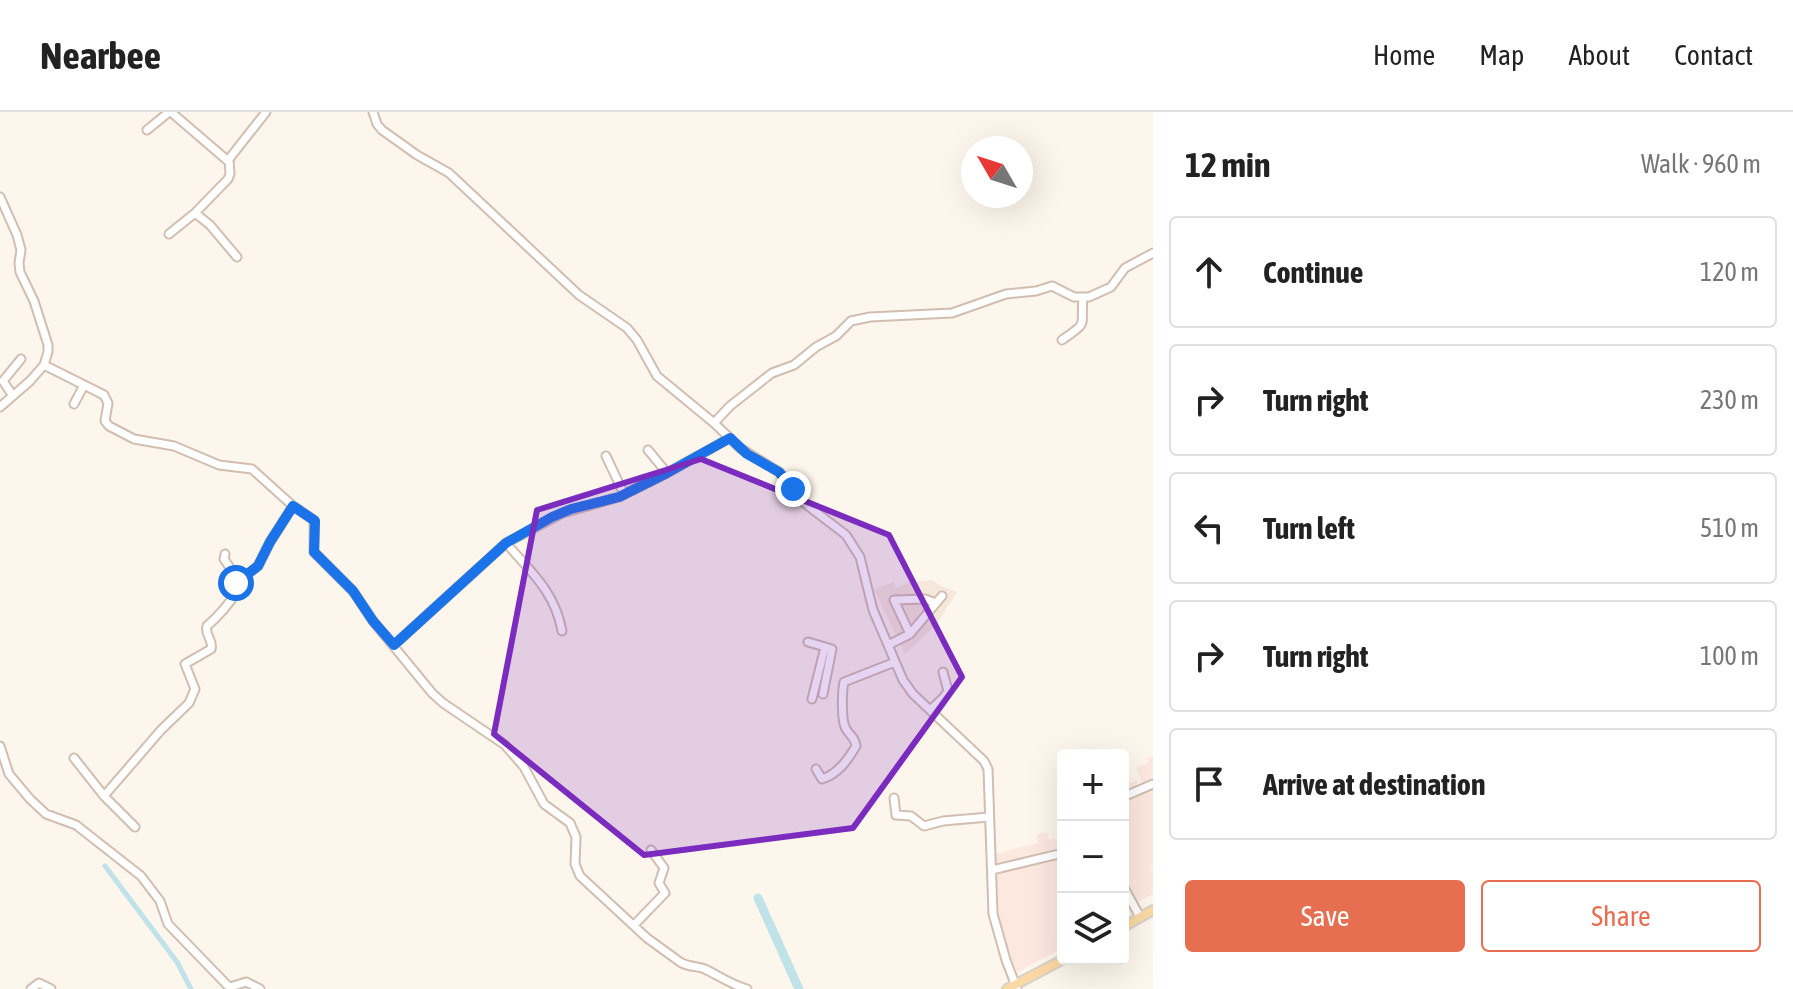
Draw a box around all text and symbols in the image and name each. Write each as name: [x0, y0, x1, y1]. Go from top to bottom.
text: Nearbee: [40, 34, 161, 77]
text: Home: [1373, 39, 1435, 71]
text: Map: [1479, 39, 1524, 71]
text: About: [1568, 39, 1630, 71]
text: Contact: [1674, 39, 1753, 71]
north arrow: [961, 136, 1033, 208]
text: 12 min: [1185, 145, 1270, 184]
text: Walk · 960 m: [1641, 149, 1761, 179]
icon: ahead: [1187, 250, 1231, 294]
text: Continue: [1263, 255, 1363, 289]
text: 120 m: [1700, 257, 1759, 287]
icon: right: [1187, 378, 1231, 422]
text: Turn right: [1263, 383, 1369, 417]
text: 230 m: [1700, 385, 1759, 415]
route end: [775, 471, 811, 507]
icon: left: [1187, 506, 1231, 550]
text: Turn left: [1263, 511, 1355, 545]
text: 510 m: [1700, 513, 1759, 543]
route start: [218, 565, 254, 601]
icon: right: [1187, 634, 1231, 678]
text: Turn right: [1263, 639, 1369, 673]
text: 100 m: [1700, 641, 1759, 671]
map controls: [1057, 749, 1129, 965]
button: +: [1057, 749, 1129, 821]
icon: arrive: [1187, 762, 1231, 806]
text: Arrive at destination: [1263, 767, 1485, 801]
button: −: [1057, 821, 1129, 893]
button: Save: [1185, 880, 1465, 952]
button: Share: [1481, 880, 1761, 952]
button: layers: [1057, 893, 1129, 965]

